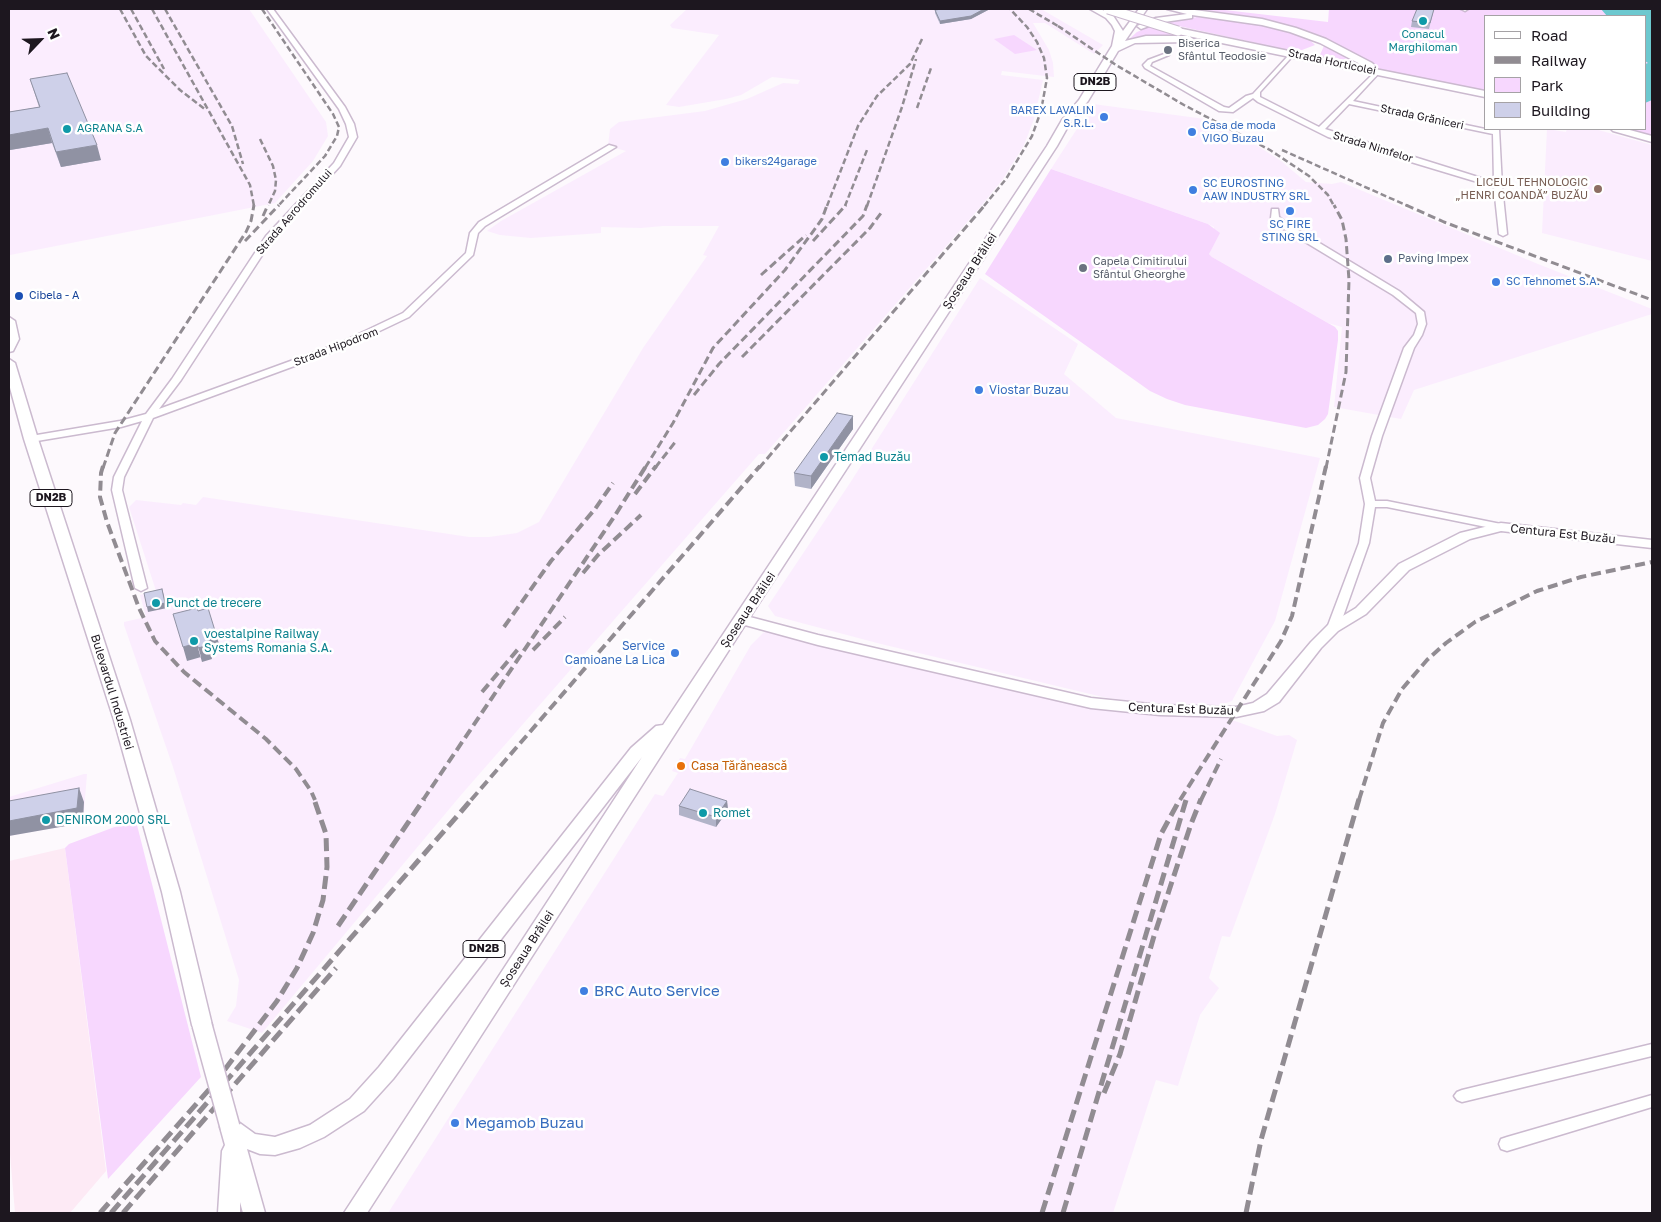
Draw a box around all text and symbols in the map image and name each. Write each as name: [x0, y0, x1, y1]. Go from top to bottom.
north arrow: [15, 15, 65, 65]
marker: Conacul Marghiloman: [1417, 15, 1429, 27]
legend: [1484, 15, 1646, 130]
text: N: [44, 25, 64, 42]
text: Road: [1531, 26, 1568, 44]
place label: Conacul Marghiloman: [1388, 28, 1458, 54]
place label: Biserica Sfântul Teodosie: [1178, 37, 1266, 63]
marker: Biserica Sfântul Teodosie: [1162, 44, 1174, 56]
street label: Strada Horticolei: [1287, 46, 1377, 78]
text: Railway: [1531, 51, 1587, 69]
road number: DN2B: [1074, 74, 1116, 90]
text: Park: [1531, 76, 1563, 94]
text: Building: [1531, 101, 1591, 119]
street label: Strada Grăniceri: [1379, 102, 1465, 132]
place label: BAREX LAVALIN S.R.L.: [1010, 104, 1094, 130]
marker: BAREX LAVALIN S.R.L.: [1098, 111, 1110, 123]
place label: Casa de moda VIGO Buzau: [1202, 119, 1276, 145]
place label: AGRANA S.A: [77, 122, 143, 136]
marker: AGRANA S.A: [61, 123, 73, 135]
marker: Casa de moda VIGO Buzau: [1186, 126, 1198, 138]
street label: Strada Nimfelor: [1331, 129, 1415, 165]
place label: bikers24garage: [735, 155, 817, 169]
marker: bikers24garage: [719, 156, 731, 168]
street label: Strada Aerodromului: [253, 167, 335, 257]
place label: LICEUL TEHNOLOGIC „HENRI COANDĂ” BUZĂU: [1455, 176, 1588, 202]
place label: SC EUROSTING AAW INDUSTRY SRL: [1203, 177, 1310, 203]
marker: LICEUL TEHNOLOGIC „HENRI COANDĂ” BUZĂU: [1592, 183, 1604, 195]
marker: SC EUROSTING AAW INDUSTRY SRL: [1187, 184, 1199, 196]
marker: SC FIRE STING SRL: [1284, 205, 1296, 217]
place label: SC FIRE STING SRL: [1262, 218, 1318, 244]
street label: Șoseaua Brăilei: [940, 230, 1000, 312]
place label: Paving Impex: [1398, 252, 1469, 266]
marker: Paving Impex: [1382, 253, 1394, 265]
place label: Capela Cimitirului Sfântul Gheorghe: [1093, 255, 1187, 281]
marker: Capela Cimitirului Sfântul Gheorghe: [1077, 262, 1089, 274]
place label: SC Tehnomet S.A.: [1506, 275, 1600, 289]
marker: SC Tehnomet S.A.: [1490, 276, 1502, 288]
place label: Cibela - A: [29, 289, 79, 303]
marker: Cibela - A: [13, 290, 25, 302]
street label: Strada Hipodrom: [292, 325, 380, 369]
place label: Viostar Buzau: [989, 383, 1069, 397]
marker: Viostar Buzau: [973, 384, 985, 396]
place label: Temad Buzău: [834, 450, 911, 464]
marker: Temad Buzău: [818, 451, 830, 463]
road number: DN2B: [30, 489, 72, 506]
street label: Centura Est Buzău: [1510, 521, 1616, 547]
street label: Șoseaua Brăilei: [717, 569, 779, 651]
place label: Punct de trecere: [166, 596, 262, 610]
marker: Punct de trecere: [150, 597, 162, 609]
place label: voestalpine Railway Systems Romania S.A.: [204, 627, 332, 655]
street label: Bulevardul Industriei: [88, 633, 136, 751]
marker: voestalpine Railway Systems Romania S.A.: [188, 635, 200, 647]
place label: Service Camioane La Lica: [565, 639, 665, 667]
marker: Service Camioane La Lica: [669, 647, 681, 659]
street label: Centura Est Buzău: [1128, 700, 1234, 718]
place label: Casa Tărănească: [691, 759, 787, 773]
marker: Casa Tărănească: [675, 760, 687, 772]
place label: Romet: [713, 806, 751, 820]
marker: Romet: [697, 807, 709, 819]
place label: DENIROM 2000 SRL: [56, 813, 170, 827]
marker: DENIROM 2000 SRL: [40, 814, 52, 826]
street label: Șoseaua Brăilei: [497, 908, 557, 990]
road number: DN2B: [463, 941, 505, 958]
place label: BRC Auto Service: [594, 982, 720, 1000]
marker: BRC Auto Service: [578, 985, 590, 997]
place label: Megamob Buzau: [465, 1114, 584, 1132]
marker: Megamob Buzau: [449, 1117, 461, 1129]

